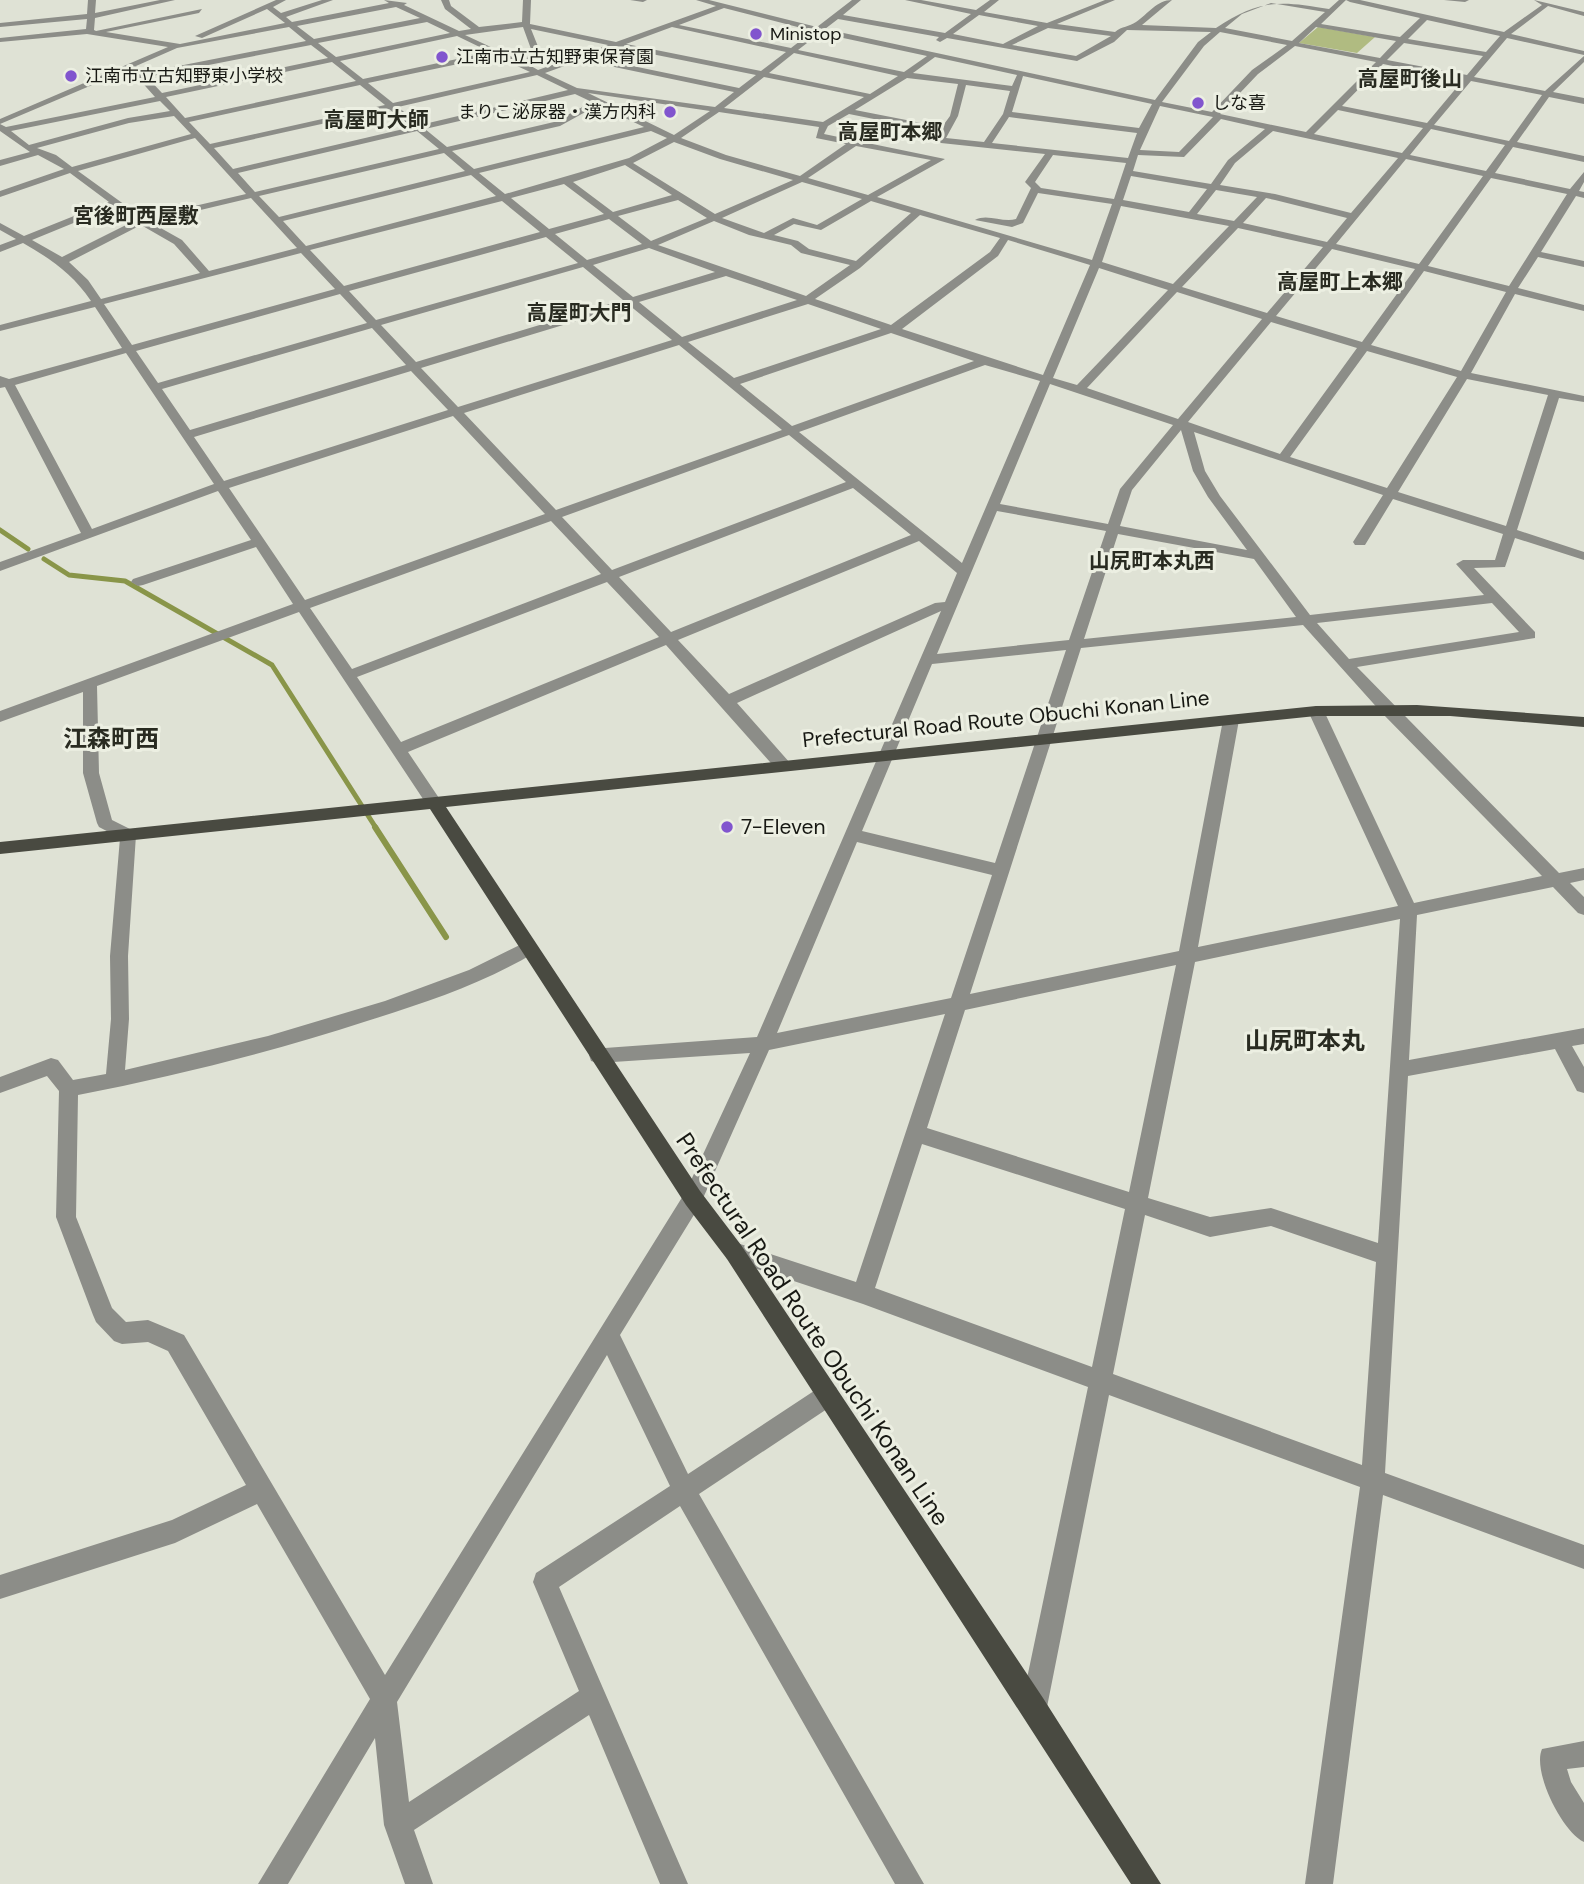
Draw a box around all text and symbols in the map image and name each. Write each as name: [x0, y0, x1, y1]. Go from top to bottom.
place label: Ministop: [770, 22, 842, 46]
marker: Ministop: [748, 26, 764, 42]
place label: 江南市立古知野東保育園: [456, 45, 654, 69]
marker: 江南市立古知野東保育園: [434, 49, 450, 65]
place label: 江南市立古知野東小学校: [85, 64, 283, 88]
district label: 高屋町後山: [1358, 65, 1463, 93]
marker: 江南市立古知野東小学校: [63, 68, 79, 84]
place label: しな喜: [1212, 91, 1266, 115]
marker: しな喜: [1190, 95, 1206, 111]
place label: まりこ泌尿器・漢方内科: [458, 100, 656, 124]
marker: まりこ泌尿器・漢方内科: [662, 104, 678, 120]
district label: 高屋町大師: [324, 106, 429, 134]
district label: 高屋町本郷: [838, 118, 943, 146]
district label: 宮後町西屋敷: [73, 202, 199, 230]
district label: 高屋町上本郷: [1277, 268, 1403, 296]
district label: 高屋町大門: [527, 299, 632, 327]
district label: 山尻町本丸西: [1089, 547, 1215, 575]
street label: Prefectural Road Route Obuchi Konan Line: [801, 684, 1211, 754]
district label: 江森町西: [63, 723, 159, 754]
place label: 7-Eleven: [741, 813, 825, 841]
marker: 7-Eleven: [719, 819, 735, 835]
district label: 山尻町本丸: [1245, 1025, 1365, 1056]
street label: Prefectural Road Route Obuchi Konan Line: [669, 1126, 957, 1532]

